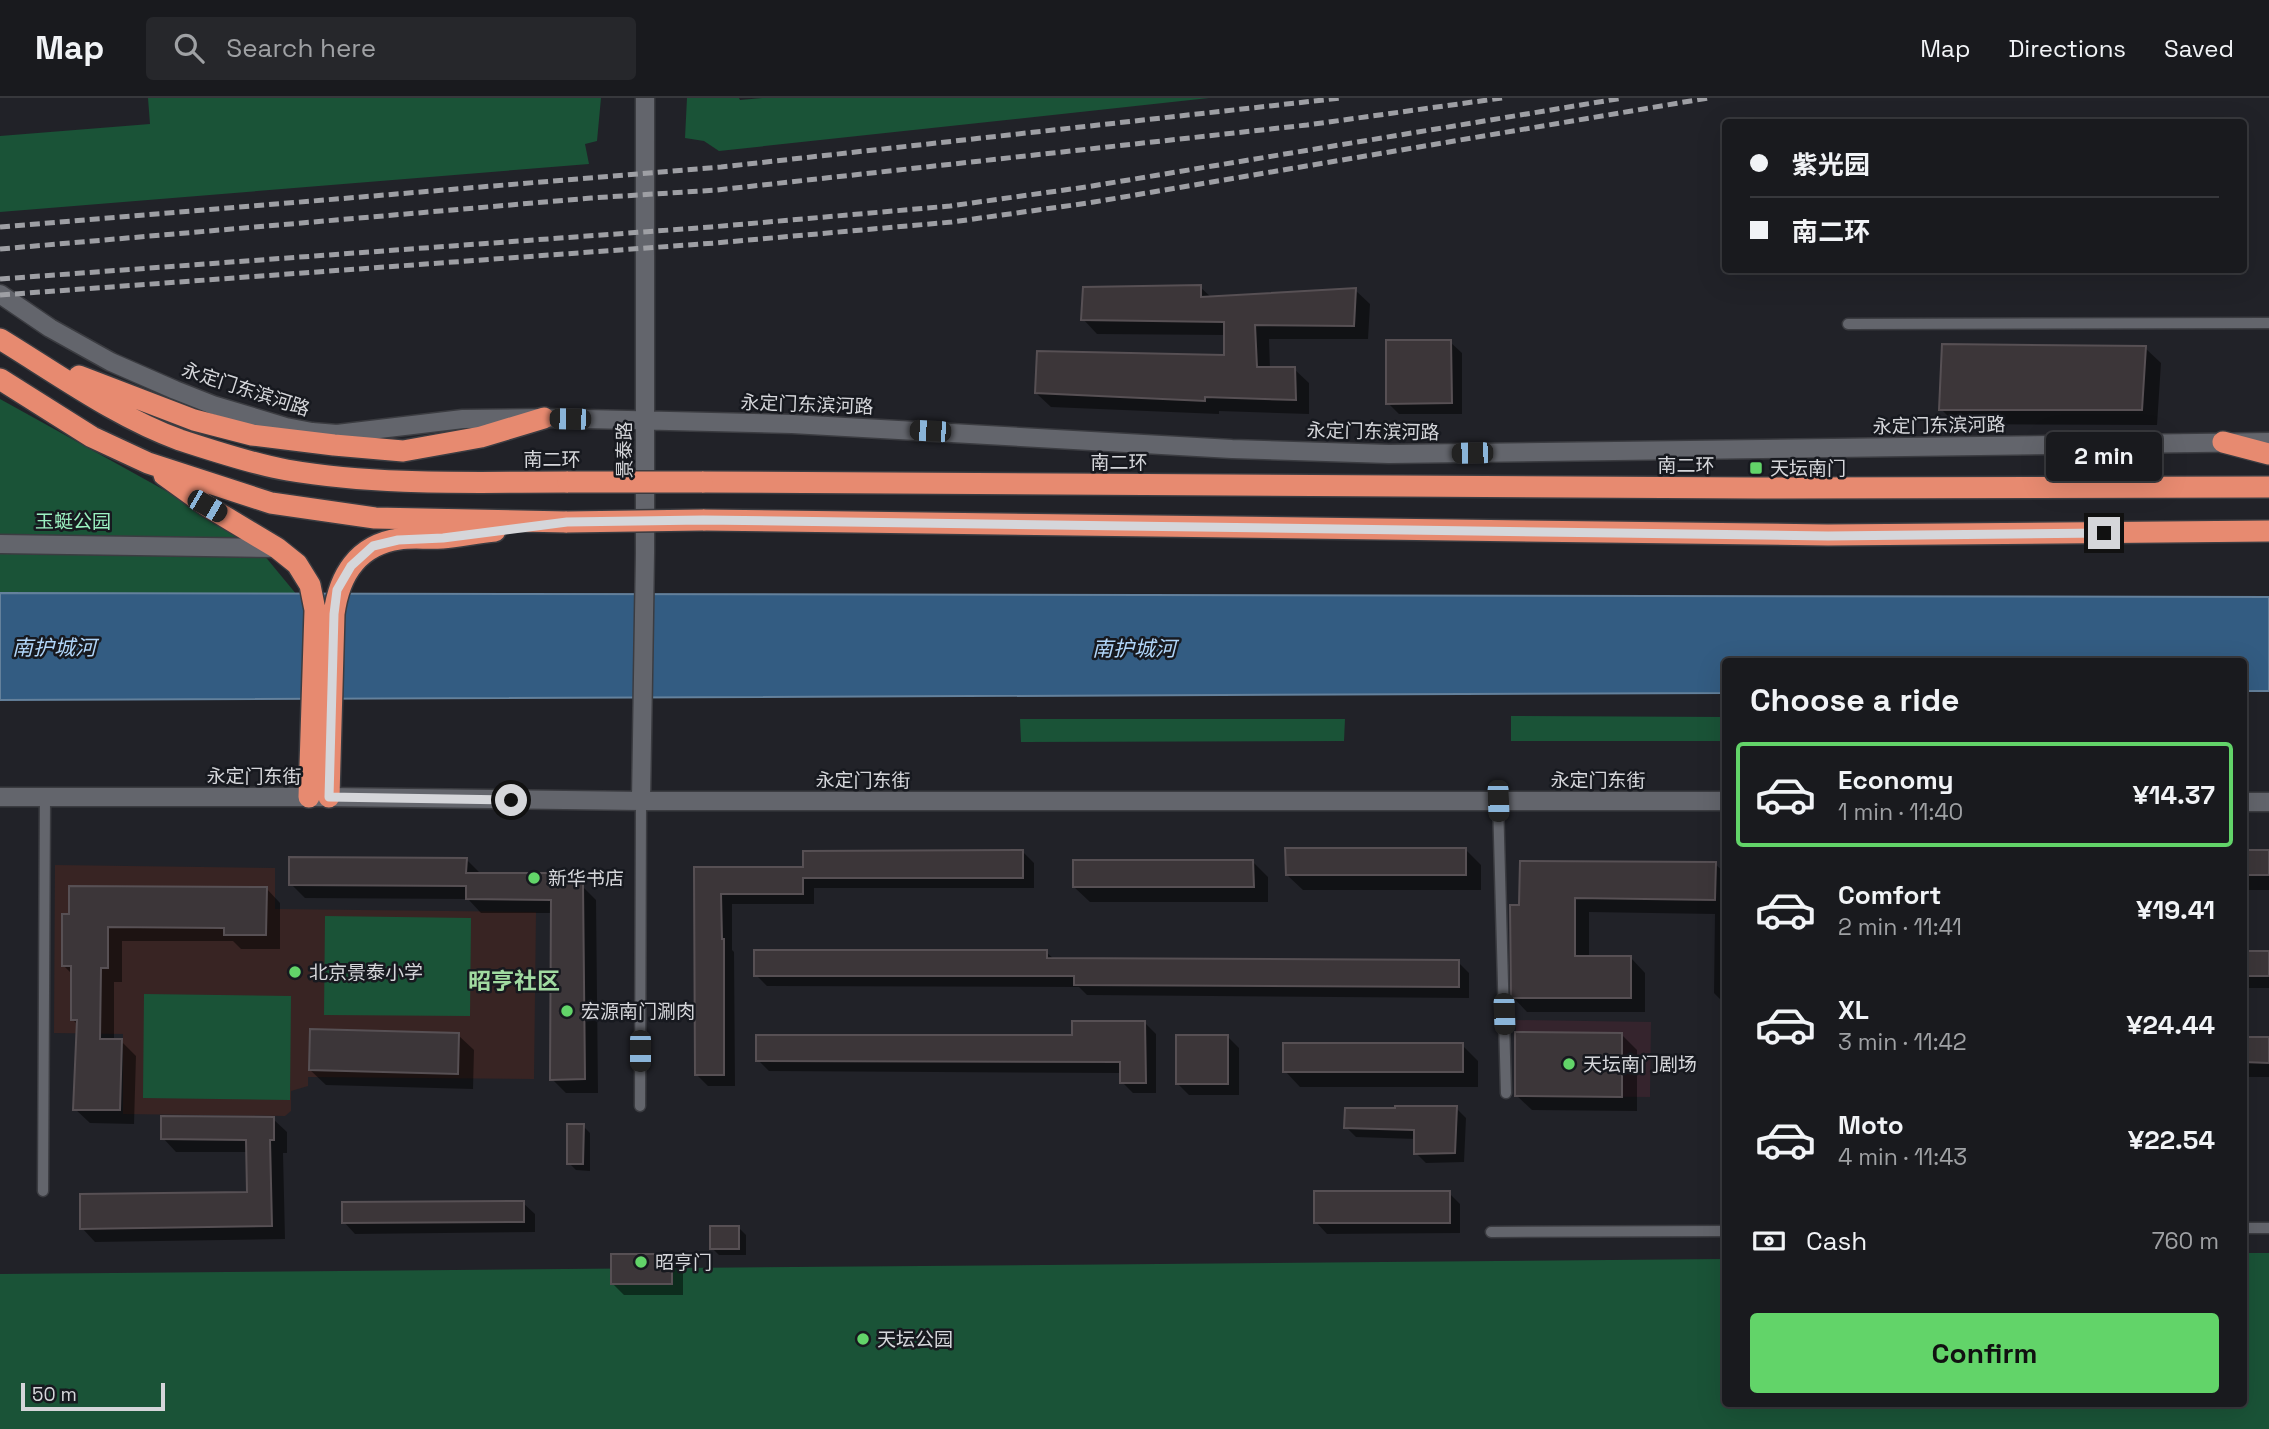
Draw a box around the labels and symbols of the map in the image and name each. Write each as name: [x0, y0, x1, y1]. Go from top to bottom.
street label: 永定门东滨河路: [179, 357, 313, 422]
street label: 永定门东滨河路: [740, 390, 874, 419]
car: [549, 408, 592, 430]
street label: 永定门东滨河路: [1872, 412, 2006, 439]
street label: 永定门东滨河路: [1306, 418, 1440, 445]
car: [909, 419, 952, 443]
street label: 景泰路: [612, 421, 637, 479]
callout: 2 min: [2046, 432, 2162, 480]
car: [1451, 442, 1494, 464]
street label: 南二环: [523, 447, 581, 472]
street label: 南二环: [1090, 450, 1148, 475]
street label: 南二环: [1657, 453, 1715, 478]
place label: 天坛南门: [1770, 456, 1846, 481]
marker: 天坛南门: [1748, 460, 1764, 476]
car: [184, 486, 231, 526]
park label: 玉蜓公园: [35, 509, 111, 534]
route end: [2088, 517, 2120, 549]
water label: 南护城河: [12, 634, 100, 661]
water label: 南护城河: [1092, 635, 1180, 662]
street label: 永定门东街: [206, 764, 302, 789]
street label: 永定门东街: [815, 768, 911, 793]
street label: 永定门东街: [1550, 768, 1646, 793]
car: [1487, 780, 1510, 822]
route start: [495, 784, 527, 816]
place label: 新华书店: [548, 866, 624, 891]
marker: 新华书店: [526, 870, 542, 886]
place label: 北京景泰小学: [309, 960, 423, 985]
marker: 北京景泰小学: [287, 964, 303, 980]
district label: 昭亨社区: [468, 966, 560, 996]
car: [1493, 993, 1516, 1035]
place label: 宏源南门涮肉: [581, 999, 695, 1024]
marker: 宏源南门涮肉: [559, 1003, 575, 1019]
car: [630, 1030, 651, 1072]
place label: 天坛南门剧场: [1583, 1052, 1697, 1077]
marker: 天坛南门剧场: [1561, 1056, 1577, 1072]
place label: 昭亨门: [655, 1250, 712, 1275]
marker: 昭亨门: [633, 1254, 649, 1270]
place label: 天坛公园: [877, 1327, 953, 1352]
marker: 天坛公园: [855, 1331, 871, 1347]
scale bar: [21, 1380, 164, 1412]

